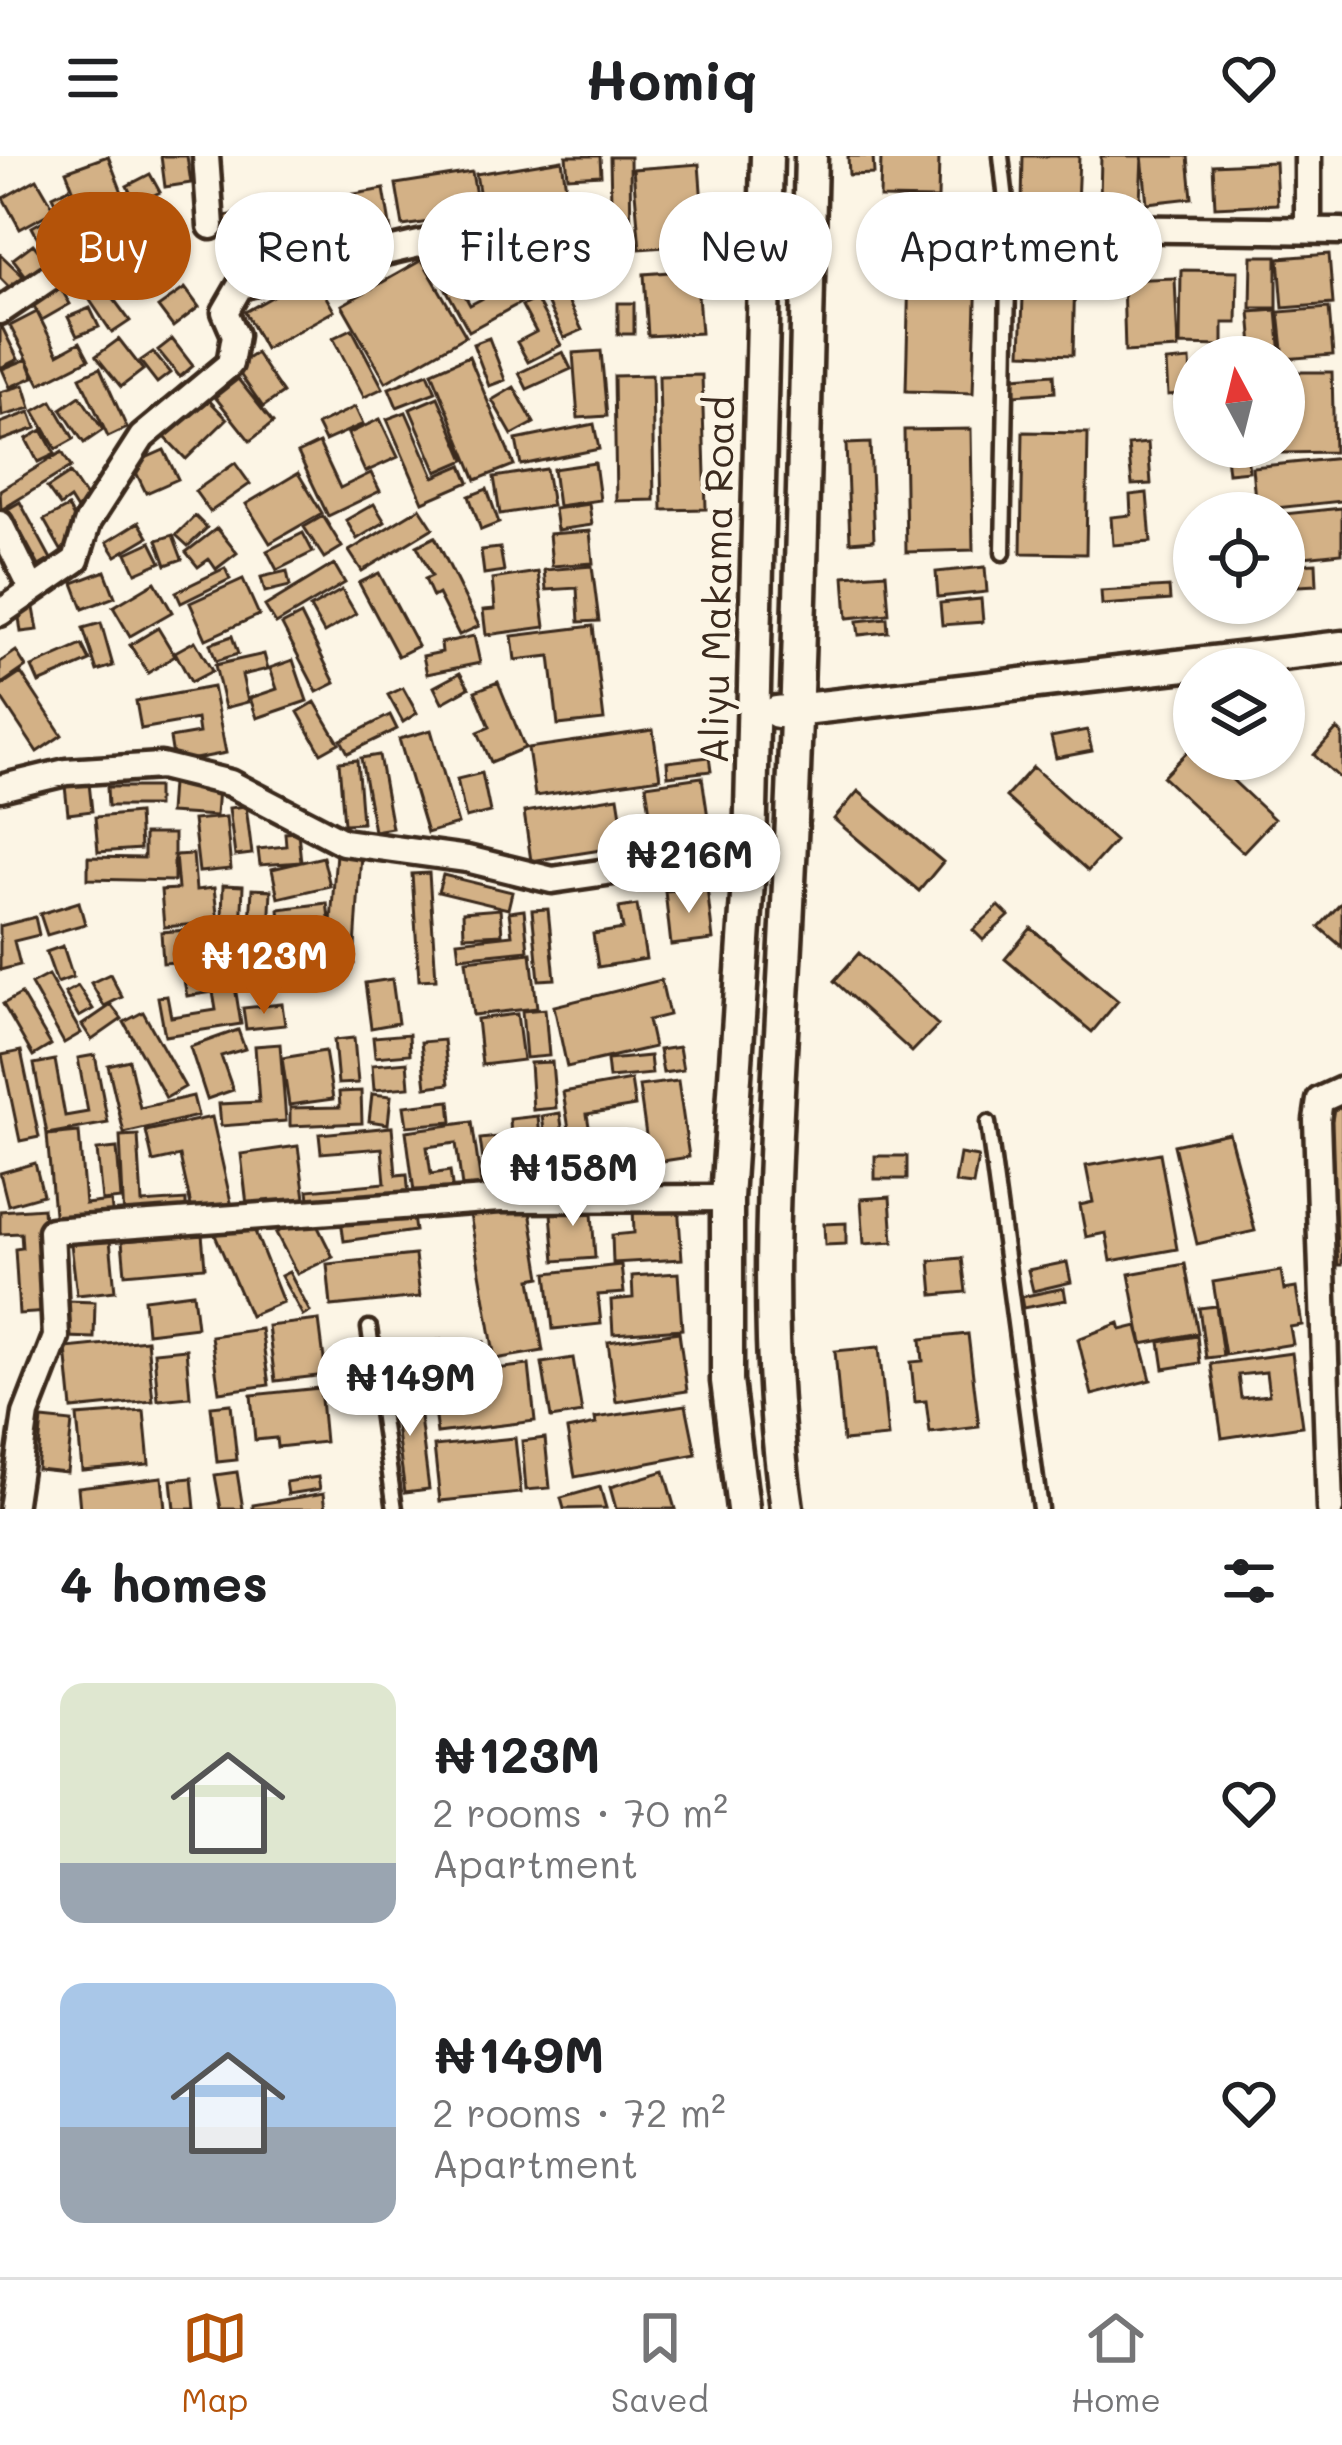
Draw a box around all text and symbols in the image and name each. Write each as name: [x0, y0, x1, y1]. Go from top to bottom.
text: Homiq: [585, 43, 757, 114]
icon: menu: [60, 45, 126, 111]
icon: heart: [1216, 45, 1282, 111]
chip: Buy: [36, 192, 191, 300]
chip: Rent: [215, 192, 394, 300]
chip: Filters: [418, 192, 635, 300]
chip: New: [659, 192, 832, 300]
chip: Apartment: [856, 192, 1162, 300]
north arrow: [1173, 336, 1305, 468]
map controls: [1173, 336, 1305, 780]
street label: Aliyu Makama Road: [687, 395, 744, 765]
button: locate: [1173, 492, 1305, 624]
button: layers: [1173, 648, 1305, 780]
pin: ₦216M: [605, 814, 773, 916]
text: ₦216M: [624, 827, 754, 878]
pin: ₦123M: [180, 915, 348, 1017]
text: ₦123M: [199, 928, 329, 979]
pin: ₦158M: [489, 1127, 657, 1229]
text: ₦158M: [508, 1140, 638, 1191]
pin: ₦149M: [326, 1337, 494, 1439]
text: ₦149M: [344, 1350, 476, 1401]
text: 4 homes: [60, 1548, 268, 1615]
icon: filters: [1216, 1548, 1282, 1614]
text: ₦123M: [432, 1719, 601, 1786]
icon: home: [156, 1731, 300, 1875]
icon: heart: [1216, 1770, 1282, 1836]
text: 2 rooms · 70 m²: [432, 1786, 728, 1837]
text: Apartment: [432, 1837, 638, 1888]
text: ₦149M: [432, 2019, 605, 2086]
icon: home: [156, 2031, 300, 2175]
icon: heart: [1216, 2070, 1282, 2136]
text: 2 rooms · 72 m²: [432, 2086, 726, 2137]
text: Apartment: [432, 2137, 638, 2188]
tab: Map: [181, 2305, 248, 2420]
tab: Saved: [611, 2305, 709, 2420]
tab: Home: [1071, 2305, 1161, 2420]

